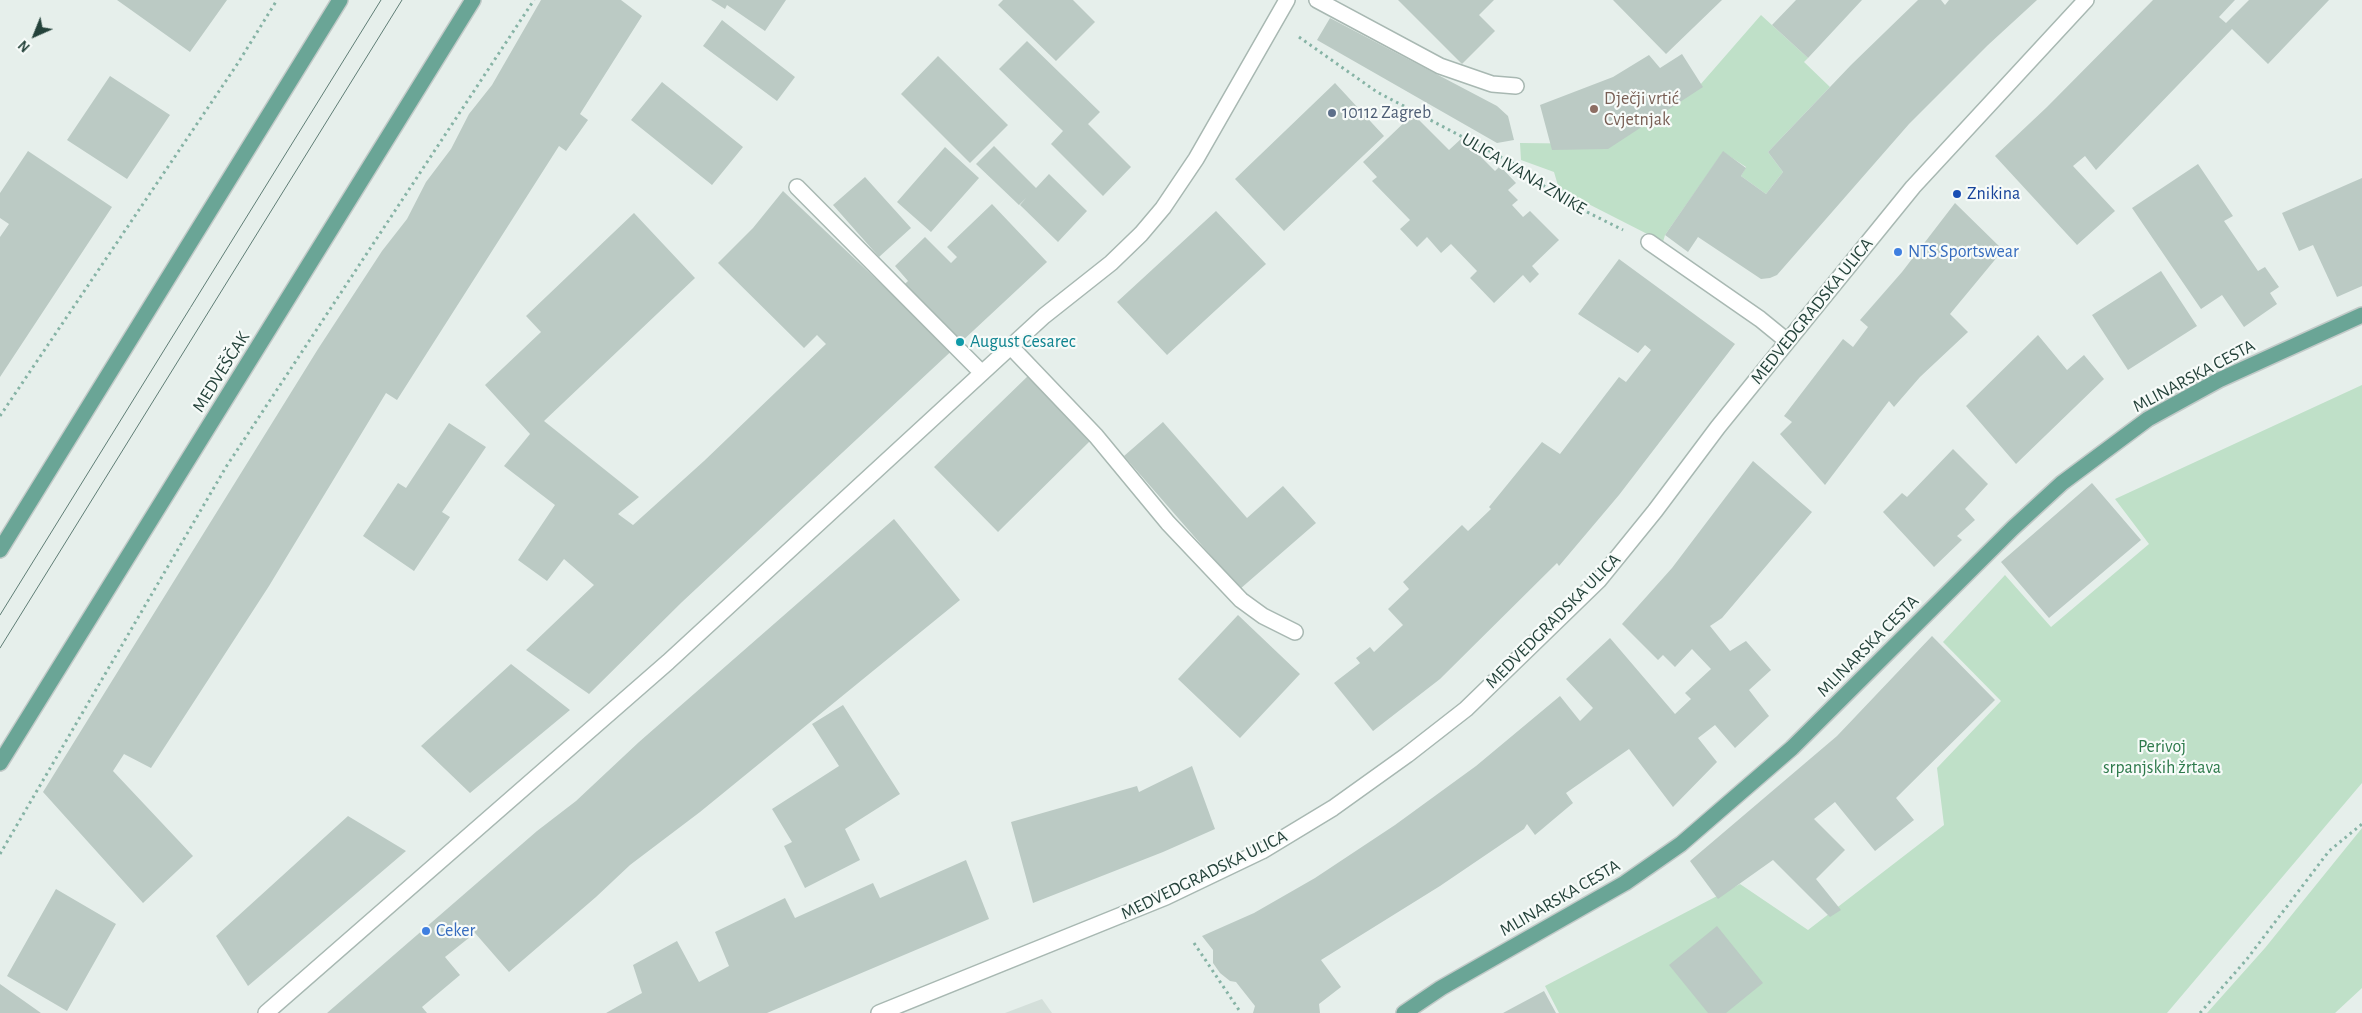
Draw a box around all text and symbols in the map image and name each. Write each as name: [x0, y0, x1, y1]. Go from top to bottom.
north arrow: [10, 10, 60, 60]
text: N: [16, 37, 33, 54]
place label: Dječji vrtić Cvjetnjak: [1604, 88, 1679, 130]
place label: 10112 Zagreb: [1342, 102, 1431, 124]
marker: Dječji vrtić Cvjetnjak: [1588, 103, 1600, 115]
marker: 10112 Zagreb: [1326, 107, 1338, 119]
street label: ULICA IVANA ZNIKE: [1458, 128, 1590, 220]
place label: Znikina: [1967, 183, 2020, 205]
marker: Znikina: [1951, 188, 1963, 200]
street label: MEDVEDGRADSKA ULICA: [1746, 233, 1878, 389]
place label: NTS Sportswear: [1908, 241, 2019, 263]
marker: NTS Sportswear: [1892, 246, 1904, 258]
street label: MEDVEŠČAK: [188, 328, 254, 416]
place label: August Cesarec: [970, 331, 1076, 353]
street label: MLINARSKA CESTA: [2129, 335, 2259, 417]
marker: August Cesarec: [954, 336, 966, 348]
street label: MEDVEDGRADSKA ULICA: [1481, 549, 1625, 693]
street label: MLINARSKA CESTA: [1812, 590, 1924, 702]
park label: Perivoj srpanjskih žrtava: [2103, 736, 2221, 779]
street label: MEDVEDGRADSKA ULICA: [1117, 825, 1291, 925]
street label: MLINARSKA CESTA: [1496, 855, 1624, 941]
place label: Ceker: [436, 920, 475, 942]
marker: Ceker: [420, 925, 432, 937]

